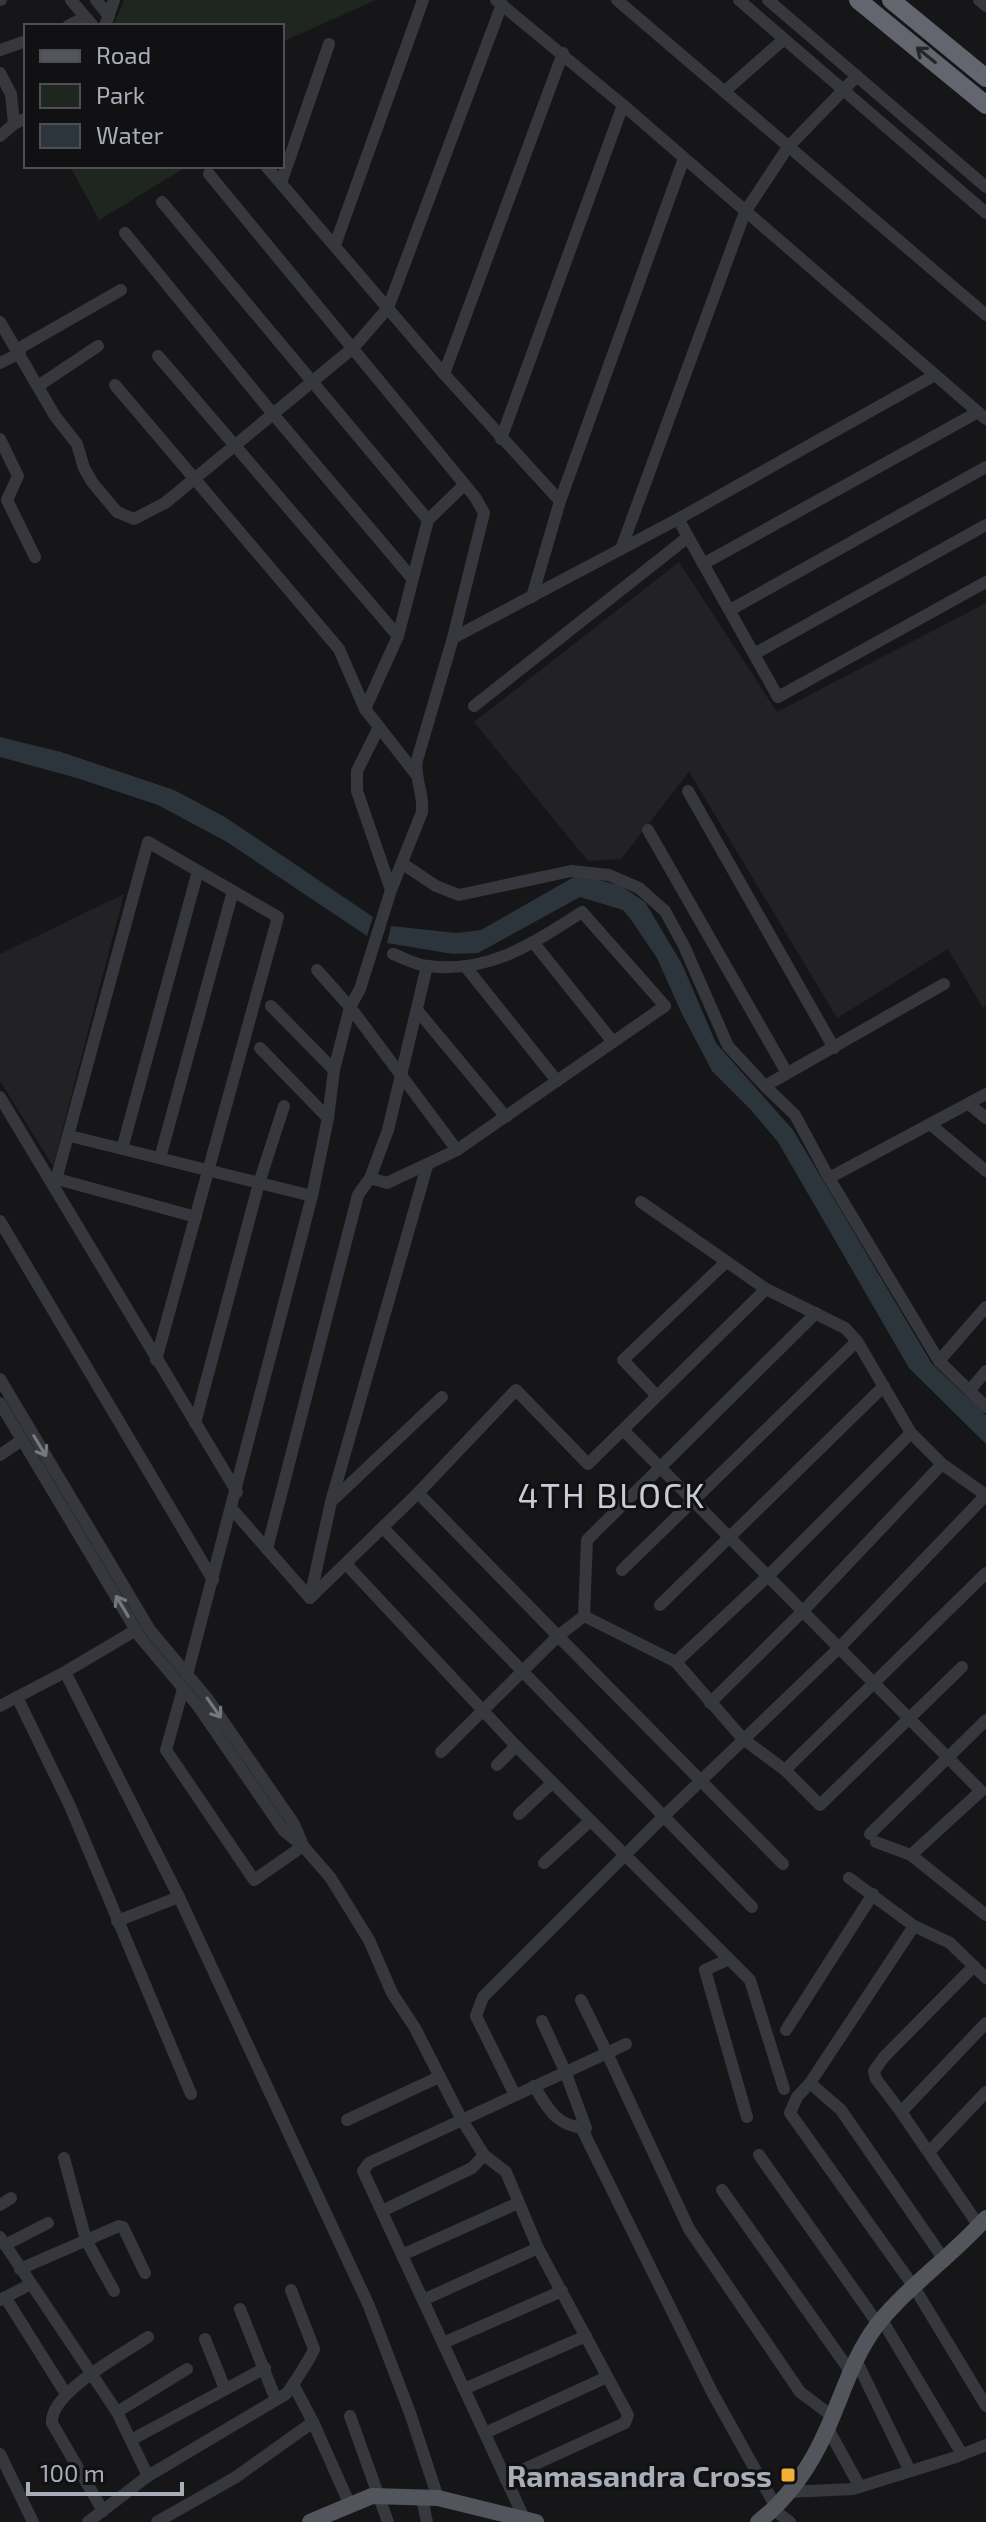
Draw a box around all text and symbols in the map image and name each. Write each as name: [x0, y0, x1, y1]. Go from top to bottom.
legend: [24, 24, 284, 168]
text: Road: [96, 40, 151, 69]
one-way arrow: [916, 46, 937, 64]
text: Park: [96, 80, 145, 109]
text: Water: [96, 120, 164, 149]
one-way arrow: [32, 1434, 48, 1457]
district label: 4TH BLOCK: [518, 1474, 706, 1515]
one-way arrow: [114, 1595, 130, 1618]
one-way arrow: [206, 1697, 222, 1719]
scale bar: [28, 2446, 182, 2496]
place label: Ramasandra Cross: [507, 2457, 772, 2493]
text: 100 m: [40, 2458, 105, 2487]
marker: Ramasandra Cross: [779, 2466, 797, 2484]

